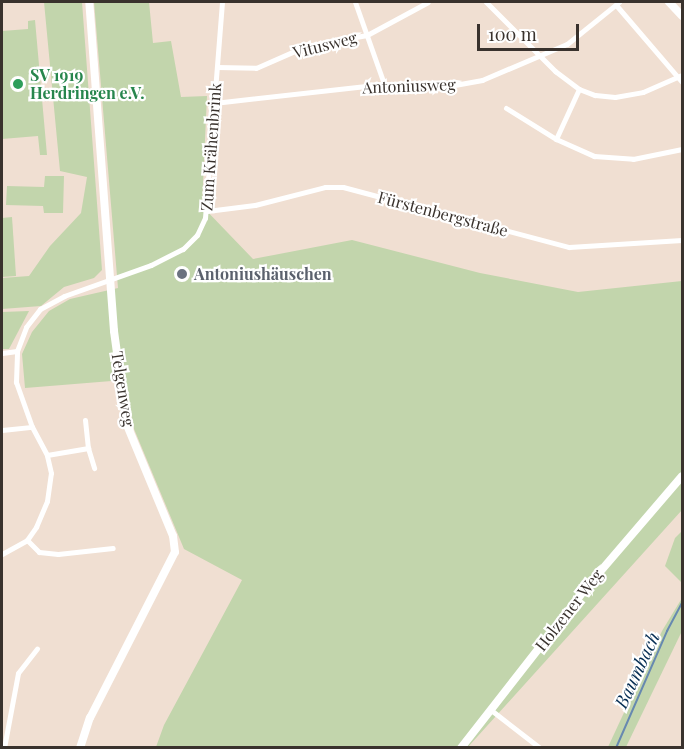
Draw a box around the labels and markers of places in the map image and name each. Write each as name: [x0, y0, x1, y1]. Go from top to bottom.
place label: SV 1919 Herdringen e.V.: [30, 65, 144, 103]
marker: SV 1919 Herdringen e.V.: [11, 77, 25, 91]
place label: Antoniushäuschen: [194, 264, 332, 284]
marker: Antoniushäuschen: [175, 267, 189, 281]

